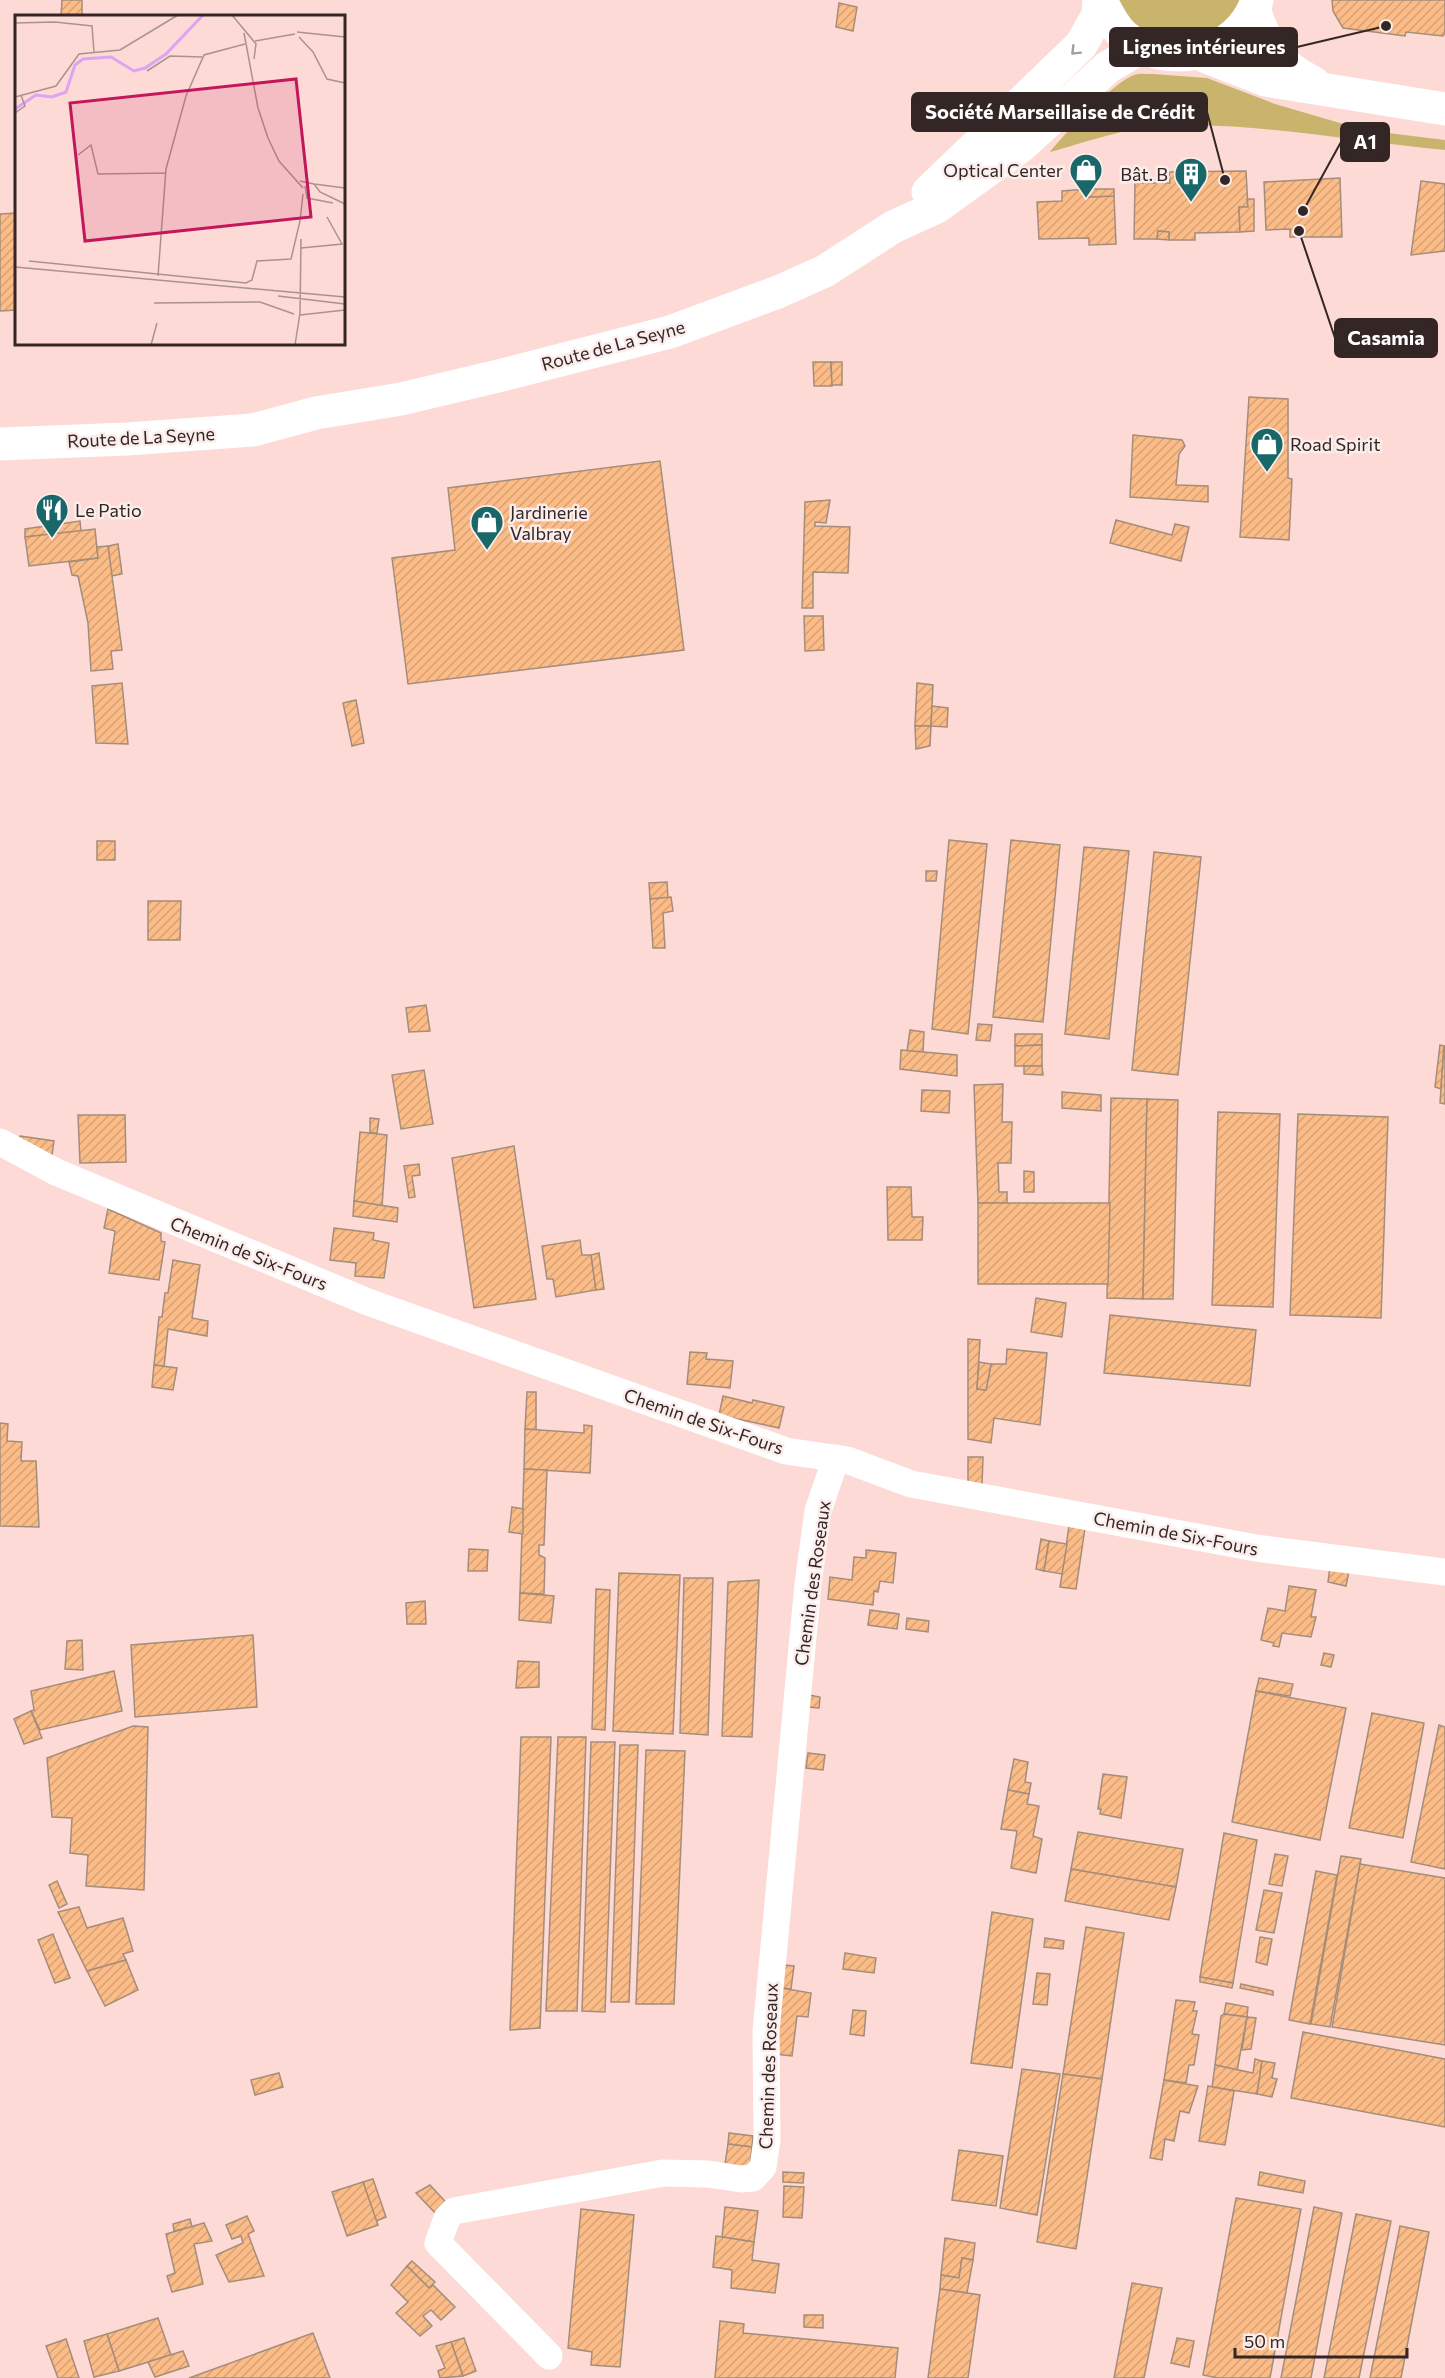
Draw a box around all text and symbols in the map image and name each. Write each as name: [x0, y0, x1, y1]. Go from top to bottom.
inset map: [15, 15, 345, 345]
callout: Lignes intérieures: [1110, 28, 1297, 66]
text: Lignes intérieures: [1122, 34, 1286, 58]
one-way arrow: [1071, 43, 1082, 54]
callout: Société Marseillaise de Crédit: [912, 93, 1207, 131]
text: Société Marseillaise de Crédit: [925, 99, 1195, 123]
callout: A1: [1341, 123, 1389, 161]
text: A1: [1353, 129, 1377, 153]
shop icon: Optical Center: [1068, 152, 1104, 199]
building icon: Bât. B: [1173, 156, 1209, 203]
place label: Optical Center: [943, 159, 1063, 181]
place label: Bât. B: [1120, 163, 1168, 185]
street label: Route de La Seyne: [539, 315, 687, 375]
callout: Casamia: [1335, 319, 1437, 357]
text: Casamia: [1347, 325, 1425, 349]
street label: Route de La Seyne: [67, 422, 215, 452]
shop icon: Road Spirit: [1249, 426, 1285, 473]
place label: Road Spirit: [1290, 433, 1381, 455]
restaurant icon: Le Patio: [34, 492, 70, 539]
place label: Le Patio: [75, 499, 142, 521]
place label: Jardinerie Valbray: [510, 501, 588, 544]
shop icon: Jardinerie Valbray: [469, 504, 505, 551]
street label: Chemin de Six-Fours: [167, 1211, 331, 1295]
street label: Chemin de Six-Fours: [621, 1383, 787, 1459]
street label: Chemin des Roseaux: [790, 1499, 835, 1667]
street label: Chemin de Six-Fours: [1092, 1506, 1260, 1560]
street label: Chemin des Roseaux: [754, 1982, 782, 2150]
scale bar: [1235, 2321, 1408, 2359]
text: 50 m: [1244, 2330, 1285, 2352]

